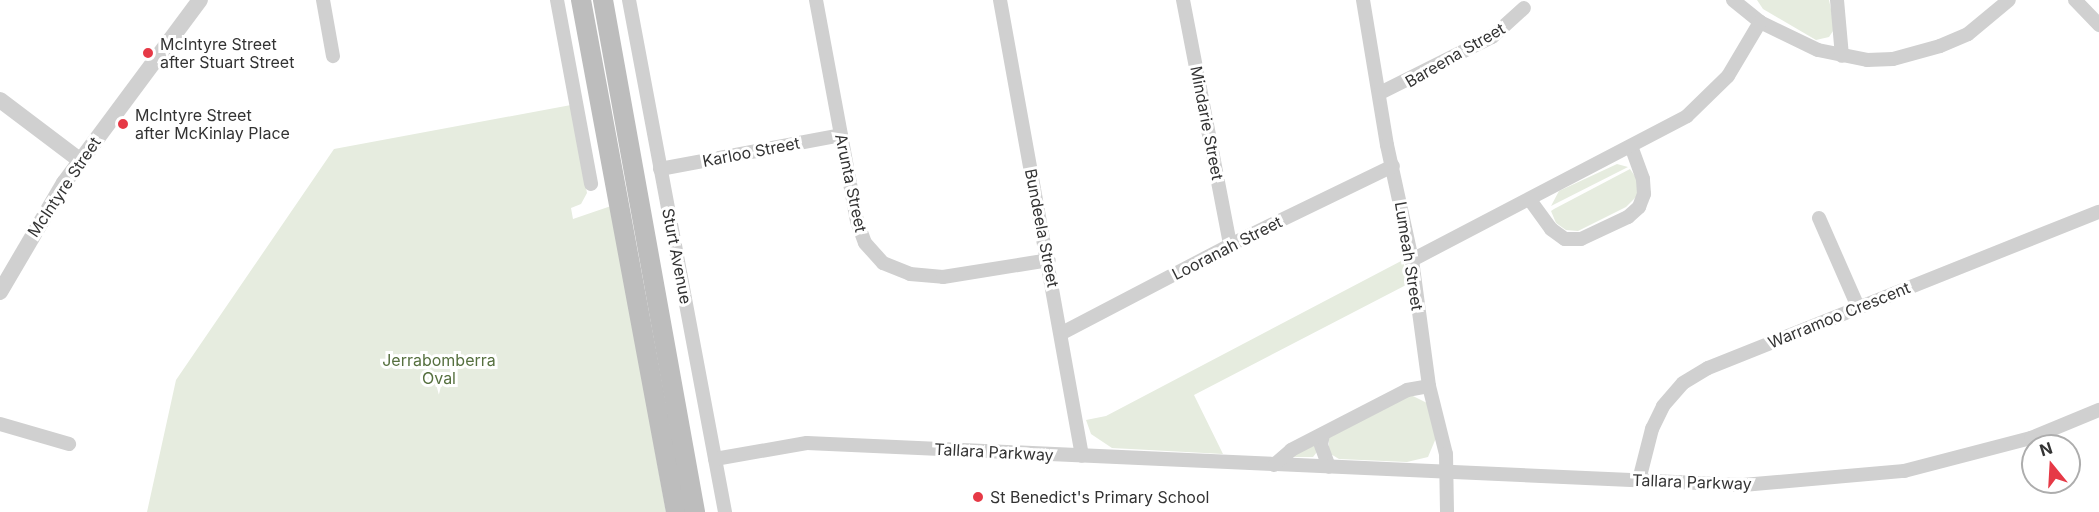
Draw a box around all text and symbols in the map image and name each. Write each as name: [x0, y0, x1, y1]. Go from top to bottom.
street label: Bareena Street: [1402, 19, 1508, 91]
place label: McIntyre Street after Stuart Street: [160, 34, 294, 72]
marker: McIntyre Street after Stuart Street: [141, 46, 155, 60]
street label: Mindarie Street: [1187, 64, 1227, 182]
place label: McIntyre Street after McKinlay Place: [135, 105, 290, 143]
marker: McIntyre Street after McKinlay Place: [116, 117, 130, 131]
street label: Arunta Street: [831, 132, 871, 234]
street label: McIntyre Street: [23, 133, 105, 241]
street label: Karloo Street: [701, 133, 801, 171]
street label: Bundeela Street: [1021, 167, 1063, 289]
street label: Lumeah Street: [1391, 200, 1427, 312]
street label: Sturt Avenue: [658, 206, 696, 306]
street label: Looranah Street: [1169, 212, 1285, 284]
street label: Warramoo Crescent: [1765, 278, 1913, 352]
park label: Jerrabomberra Oval: [382, 350, 496, 388]
north arrow: [2021, 434, 2081, 494]
text: N: [2037, 437, 2055, 460]
street label: Tallara Parkway: [934, 439, 1054, 465]
street label: Tallara Parkway: [1632, 470, 1752, 494]
place label: St Benedict's Primary School: [990, 487, 1209, 507]
marker: St Benedict's Primary School: [971, 490, 985, 504]

